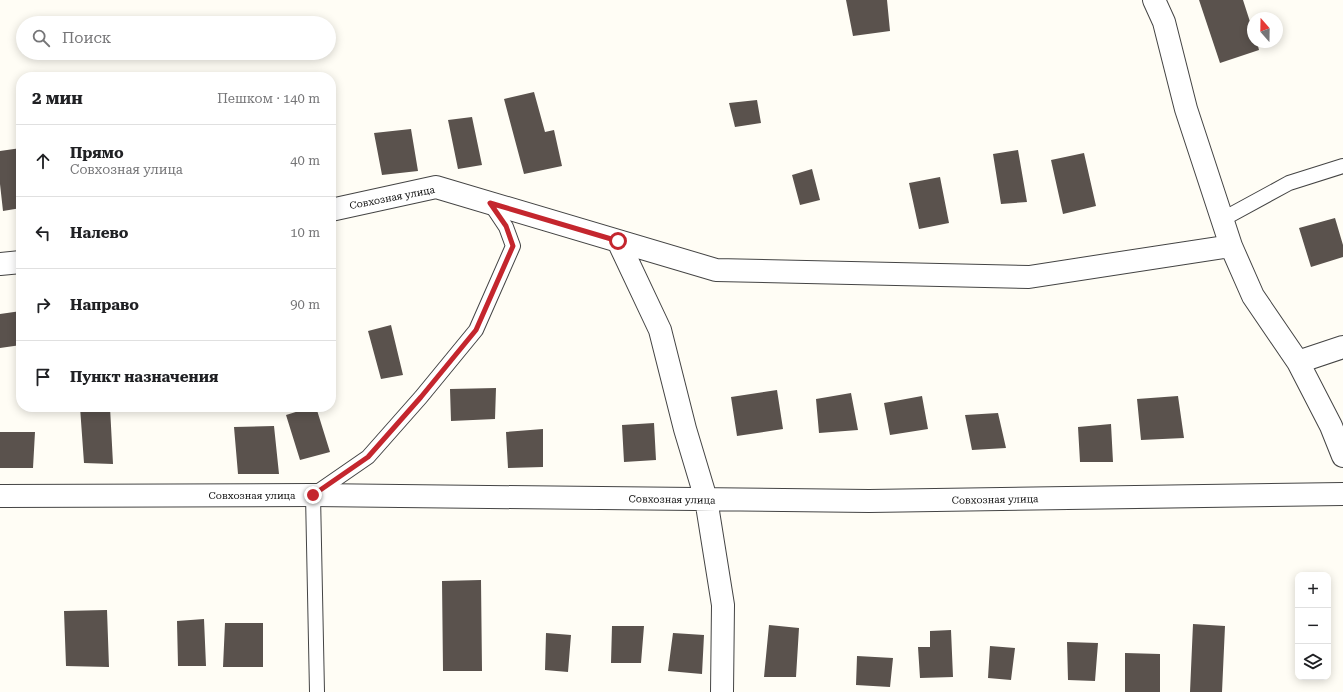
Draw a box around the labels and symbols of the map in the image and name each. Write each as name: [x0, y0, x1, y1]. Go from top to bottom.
north arrow: [1247, 12, 1283, 48]
street label: Совхозная улица: [348, 184, 436, 211]
route start: [609, 232, 627, 250]
route end: [304, 486, 322, 504]
street label: Совхозная улица: [209, 490, 296, 501]
street label: Совхозная улица: [628, 493, 716, 506]
street label: Совхозная улица: [952, 493, 1039, 506]

